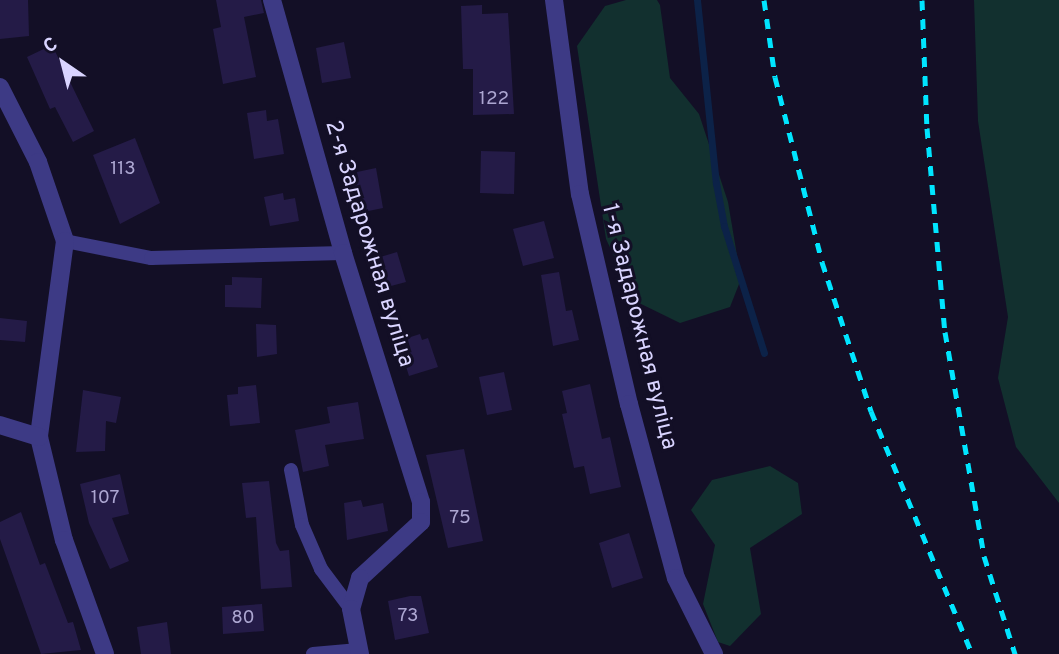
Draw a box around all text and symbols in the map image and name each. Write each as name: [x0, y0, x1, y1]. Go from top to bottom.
north arrow: [28, 28, 98, 98]
text: С: [39, 32, 63, 59]
house number: 122: [479, 89, 509, 111]
street label: 2-я Задарожная вуліца: [317, 117, 419, 371]
house number: 113: [110, 159, 136, 181]
street label: 1-я Задарожная вуліца: [594, 201, 682, 453]
house number: 107: [91, 488, 119, 510]
house number: 75: [449, 508, 471, 530]
house number: 73: [397, 606, 419, 628]
house number: 80: [231, 608, 255, 630]

